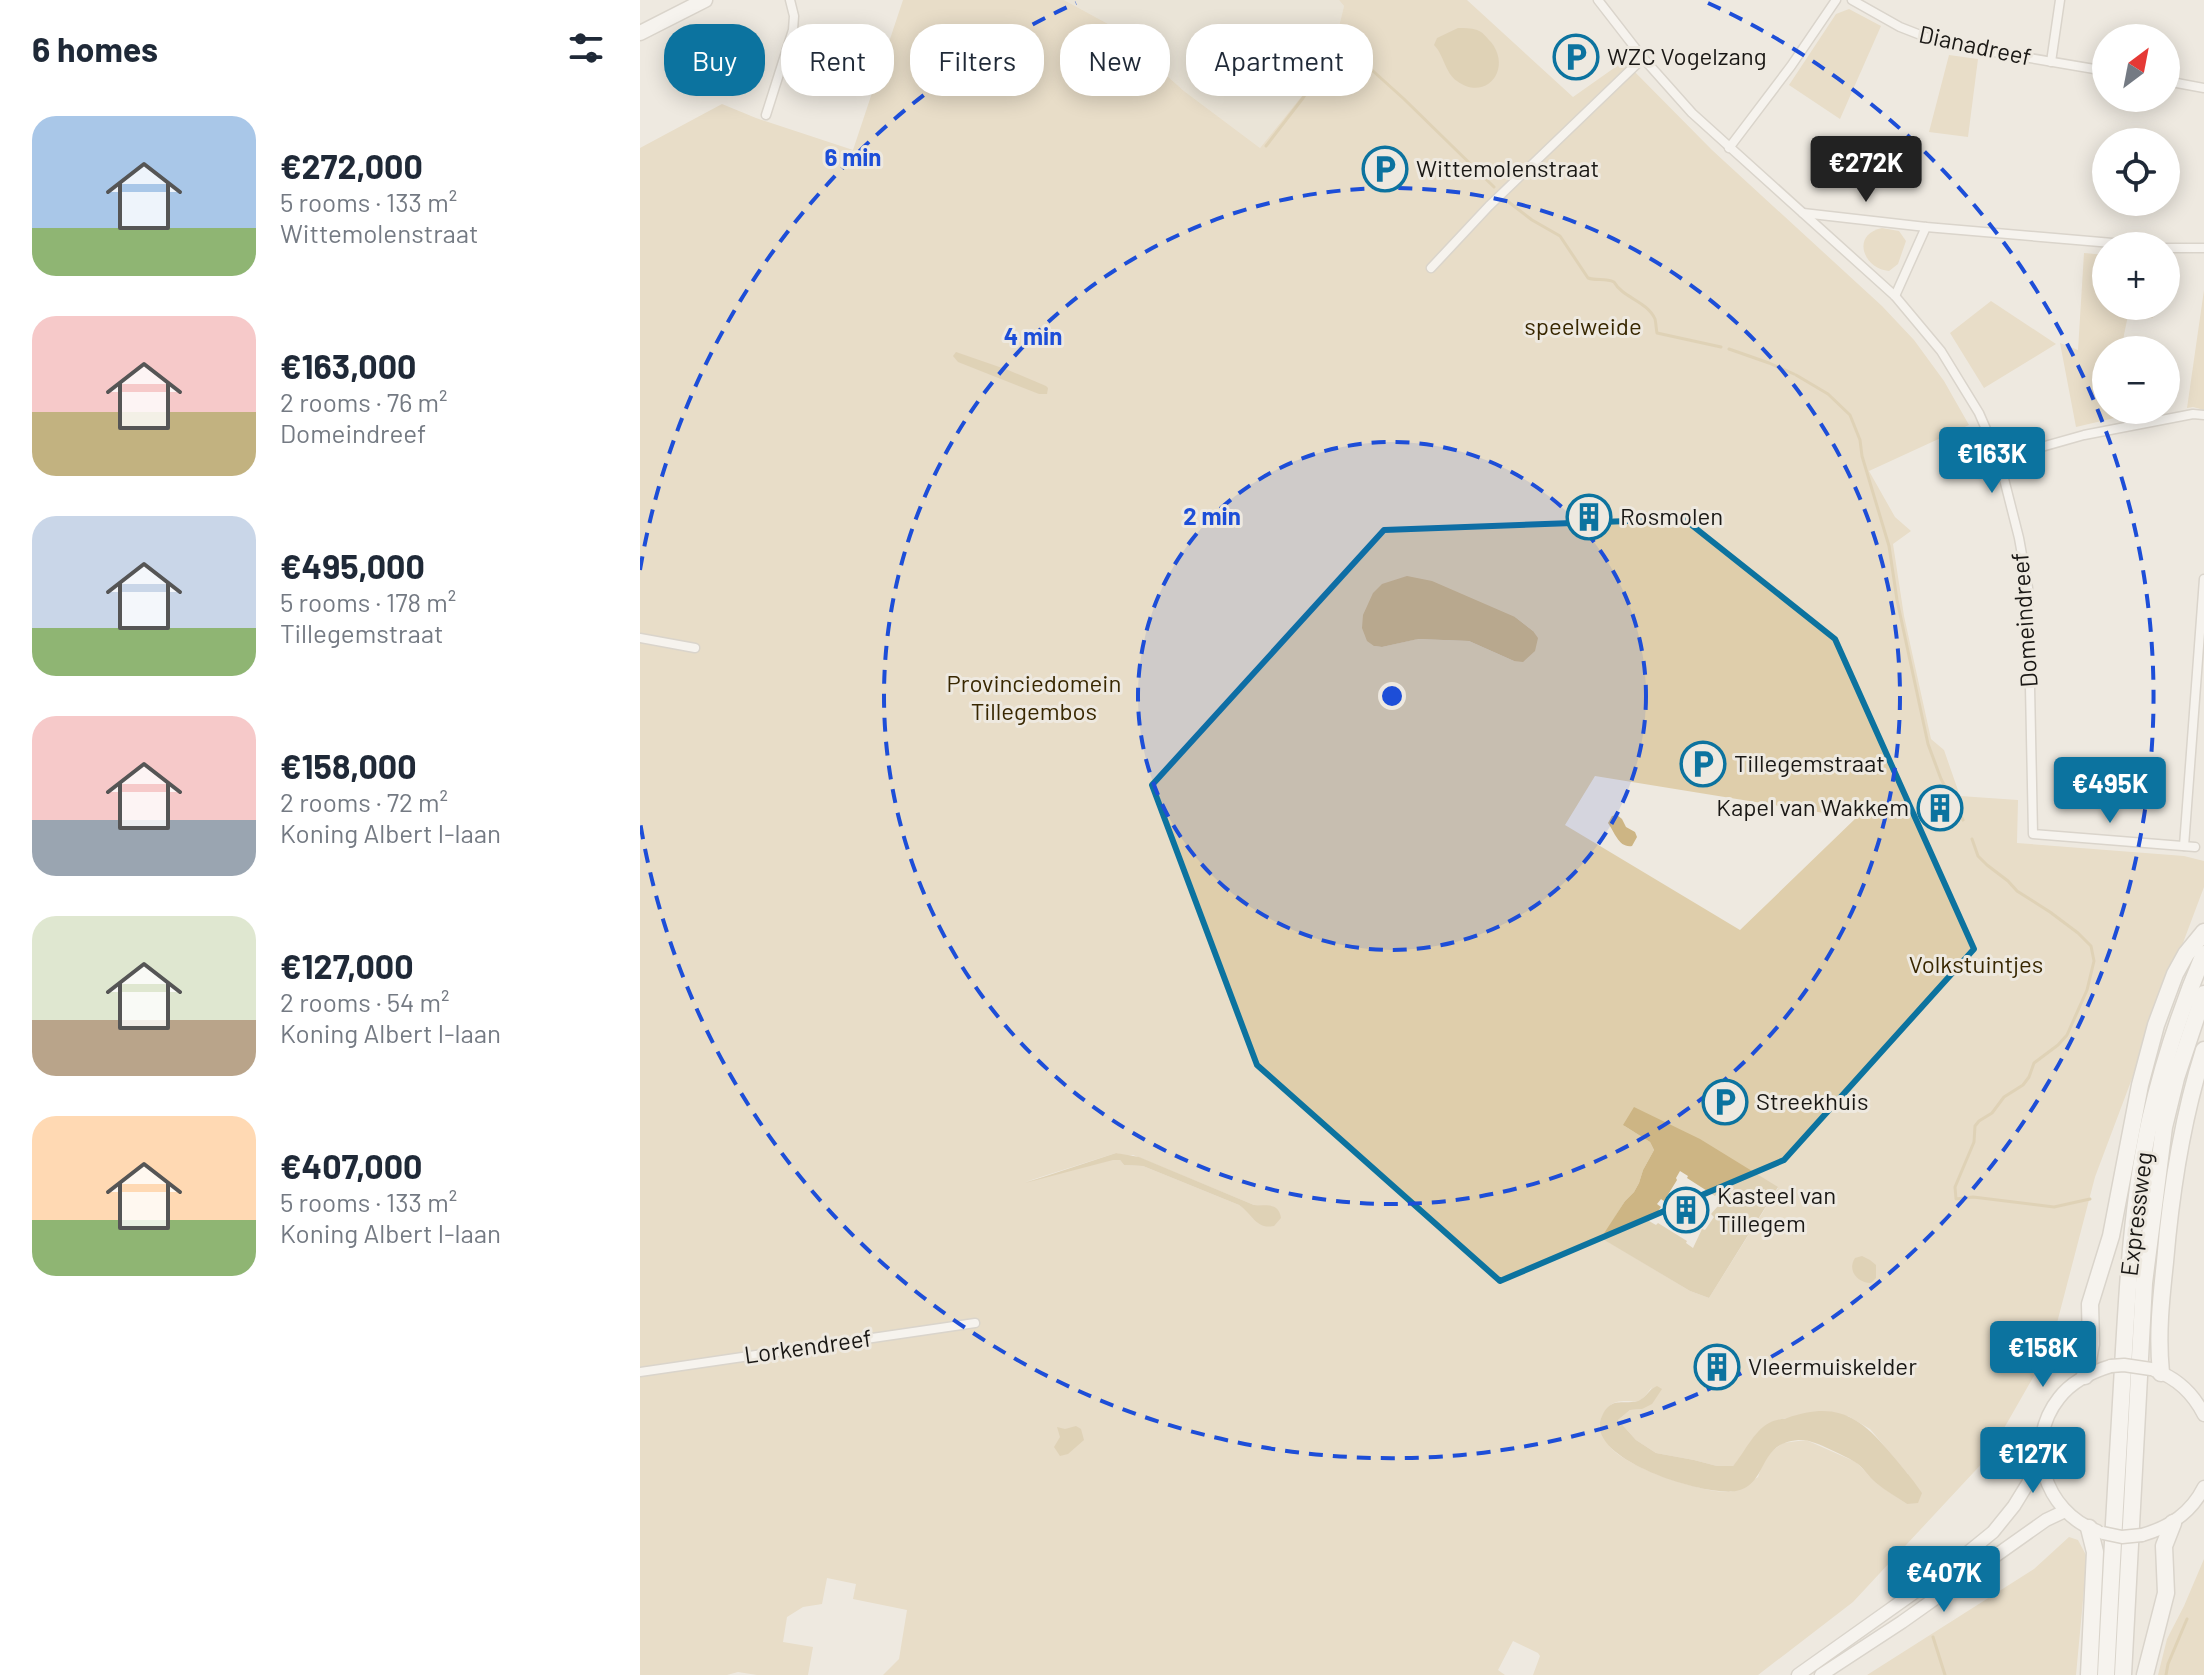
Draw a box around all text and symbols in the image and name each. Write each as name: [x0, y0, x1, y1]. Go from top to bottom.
street label: Dianadreef: [1916, 18, 2034, 71]
chip: Buy: [664, 24, 765, 96]
chip: Rent: [781, 24, 894, 96]
chip: Filters: [910, 24, 1044, 96]
chip: New: [1060, 24, 1170, 96]
chip: Apartment: [1186, 24, 1373, 96]
north arrow: [2092, 24, 2180, 112]
map controls: [2092, 24, 2180, 424]
icon: filters: [564, 26, 608, 70]
text: 6 homes: [32, 28, 158, 69]
parking icon: WZC Vogelzang: [1552, 33, 1600, 81]
place label: WZC Vogelzang: [1607, 41, 1767, 70]
button: locate: [2092, 128, 2180, 216]
pin: €272K: [1810, 136, 1922, 204]
text: 6 min: [825, 142, 881, 171]
text: €272,000: [280, 145, 423, 186]
parking icon: Wittemolenstraat: [1361, 145, 1409, 193]
text: €272K: [1829, 146, 1903, 177]
icon: home: [96, 148, 192, 244]
place label: Wittemolenstraat: [1416, 153, 1599, 182]
text: 5 rooms · 133 m²: [280, 186, 457, 217]
text: Wittemolenstraat: [280, 217, 478, 248]
button: +: [2092, 232, 2180, 320]
park label: speelweide: [1524, 311, 1642, 340]
text: 4 min: [1004, 321, 1062, 350]
button: −: [2092, 336, 2180, 424]
text: €163,000: [280, 345, 416, 386]
icon: home: [96, 348, 192, 444]
text: 2 rooms · 76 m²: [280, 386, 448, 417]
text: Domeindreef: [280, 417, 426, 448]
pin: €163K: [1936, 427, 2048, 495]
text: €163K: [1957, 437, 2027, 468]
building icon: Rosmolen: [1565, 493, 1613, 541]
text: 2 min: [1183, 501, 1241, 530]
place label: Rosmolen: [1620, 501, 1723, 530]
text: €495,000: [280, 545, 425, 586]
icon: home: [96, 548, 192, 644]
street label: Domeindreef: [2004, 552, 2043, 688]
text: 5 rooms · 178 m²: [280, 586, 456, 617]
text: Tillegemstraat: [280, 617, 443, 648]
park label: Provinciedomein Tillegembos: [947, 668, 1121, 725]
centre of rings: [1378, 682, 1406, 710]
parking icon: Tillegemstraat: [1679, 740, 1727, 788]
text: €158,000: [280, 745, 417, 786]
icon: home: [96, 748, 192, 844]
place label: Tillegemstraat: [1734, 748, 1885, 777]
pin: €495K: [2054, 757, 2166, 825]
text: €495K: [2072, 767, 2148, 798]
building icon: Kapel van Wakkem: [1916, 784, 1964, 832]
text: 2 rooms · 72 m²: [280, 786, 448, 817]
place label: Kapel van Wakkem: [1716, 792, 1909, 821]
text: Koning Albert I-laan: [280, 817, 501, 848]
text: €127,000: [280, 945, 414, 986]
icon: home: [96, 948, 192, 1044]
park label: Volkstuintjes: [1909, 949, 2043, 978]
text: 2 rooms · 54 m²: [280, 986, 450, 1017]
text: Koning Albert I-laan: [280, 1017, 501, 1048]
parking icon: Streekhuis: [1701, 1078, 1749, 1126]
place label: Streekhuis: [1756, 1086, 1868, 1115]
text: €407,000: [280, 1145, 422, 1186]
icon: home: [96, 1148, 192, 1244]
street label: Expressweg: [2114, 1150, 2158, 1278]
place label: Kasteel van Tillegem: [1717, 1180, 1836, 1237]
text: 5 rooms · 133 m²: [280, 1186, 457, 1217]
building icon: Kasteel van Tillegem: [1662, 1186, 1710, 1234]
text: Koning Albert I-laan: [280, 1217, 501, 1248]
pin: €158K: [1987, 1321, 2099, 1389]
street label: Lorkendreef: [742, 1322, 873, 1369]
text: €158K: [2008, 1331, 2078, 1362]
building icon: Vleermuiskelder: [1693, 1343, 1741, 1391]
place label: Vleermuiskelder: [1748, 1351, 1917, 1380]
pin: €127K: [1977, 1427, 2089, 1495]
text: €127K: [1998, 1437, 2068, 1468]
pin: €407K: [1888, 1546, 2000, 1614]
text: €407K: [1906, 1556, 1982, 1587]

